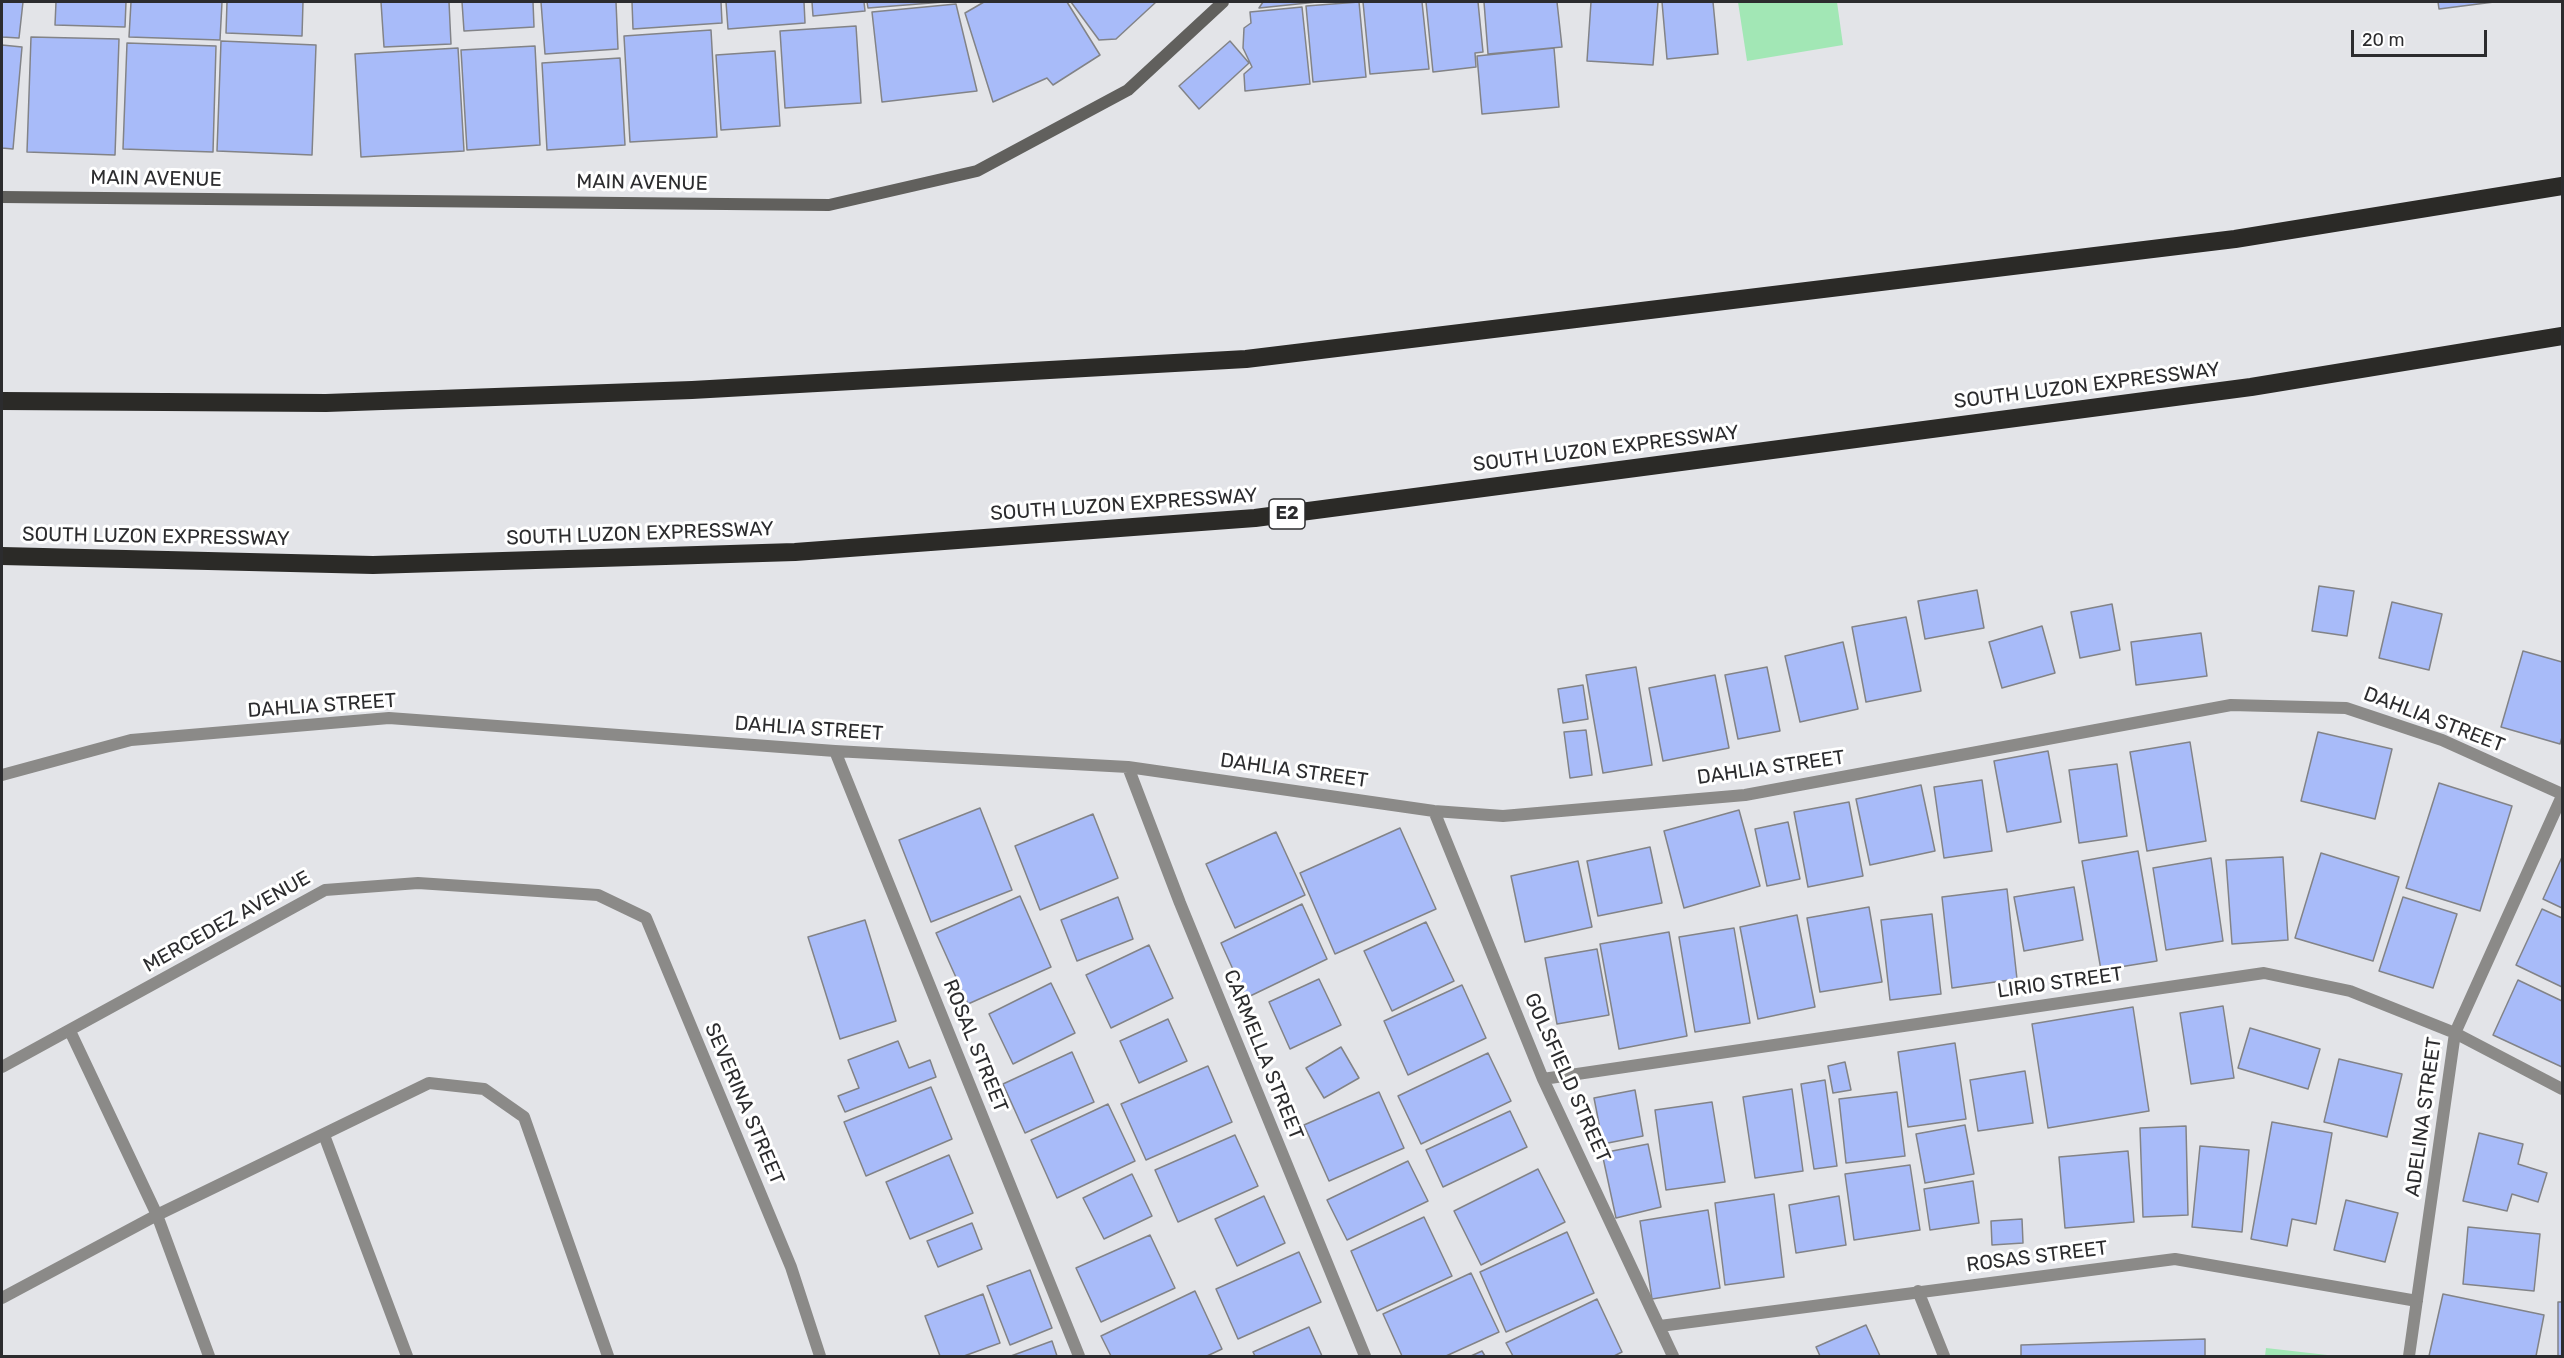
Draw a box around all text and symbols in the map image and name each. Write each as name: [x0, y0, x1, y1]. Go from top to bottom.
scale bar: [2354, 18, 2490, 56]
text: 20 m: [2362, 29, 2404, 51]
street label: MAIN AVENUE: [90, 166, 222, 192]
street label: MAIN AVENUE: [576, 170, 708, 196]
street label: SOUTH LUZON EXPRESSWAY: [1953, 358, 2221, 414]
street label: SOUTH LUZON EXPRESSWAY: [1472, 421, 1740, 477]
street label: SOUTH LUZON EXPRESSWAY: [990, 484, 1258, 526]
road number: E2: [1269, 499, 1305, 529]
street label: SOUTH LUZON EXPRESSWAY: [506, 517, 774, 551]
street label: SOUTH LUZON EXPRESSWAY: [22, 523, 290, 551]
street label: DAHLIA STREET: [2360, 682, 2508, 758]
street label: DAHLIA STREET: [247, 689, 397, 723]
street label: DAHLIA STREET: [734, 712, 884, 746]
street label: DAHLIA STREET: [1696, 746, 1846, 790]
street label: DAHLIA STREET: [1219, 749, 1369, 793]
street label: MERCEDEZ AVENUE: [139, 866, 315, 978]
street label: LIRIO STREET: [1996, 962, 2124, 1004]
street label: CARMELLA STREET: [1218, 966, 1308, 1144]
street label: ROSAL STREET: [937, 976, 1013, 1116]
street label: GOLSFIELD STREET: [1519, 990, 1615, 1166]
street label: SEVERINA STREET: [699, 1020, 789, 1188]
street label: ADELINA STREET: [2401, 1036, 2447, 1198]
street label: ROSAS STREET: [1965, 1236, 2109, 1278]

